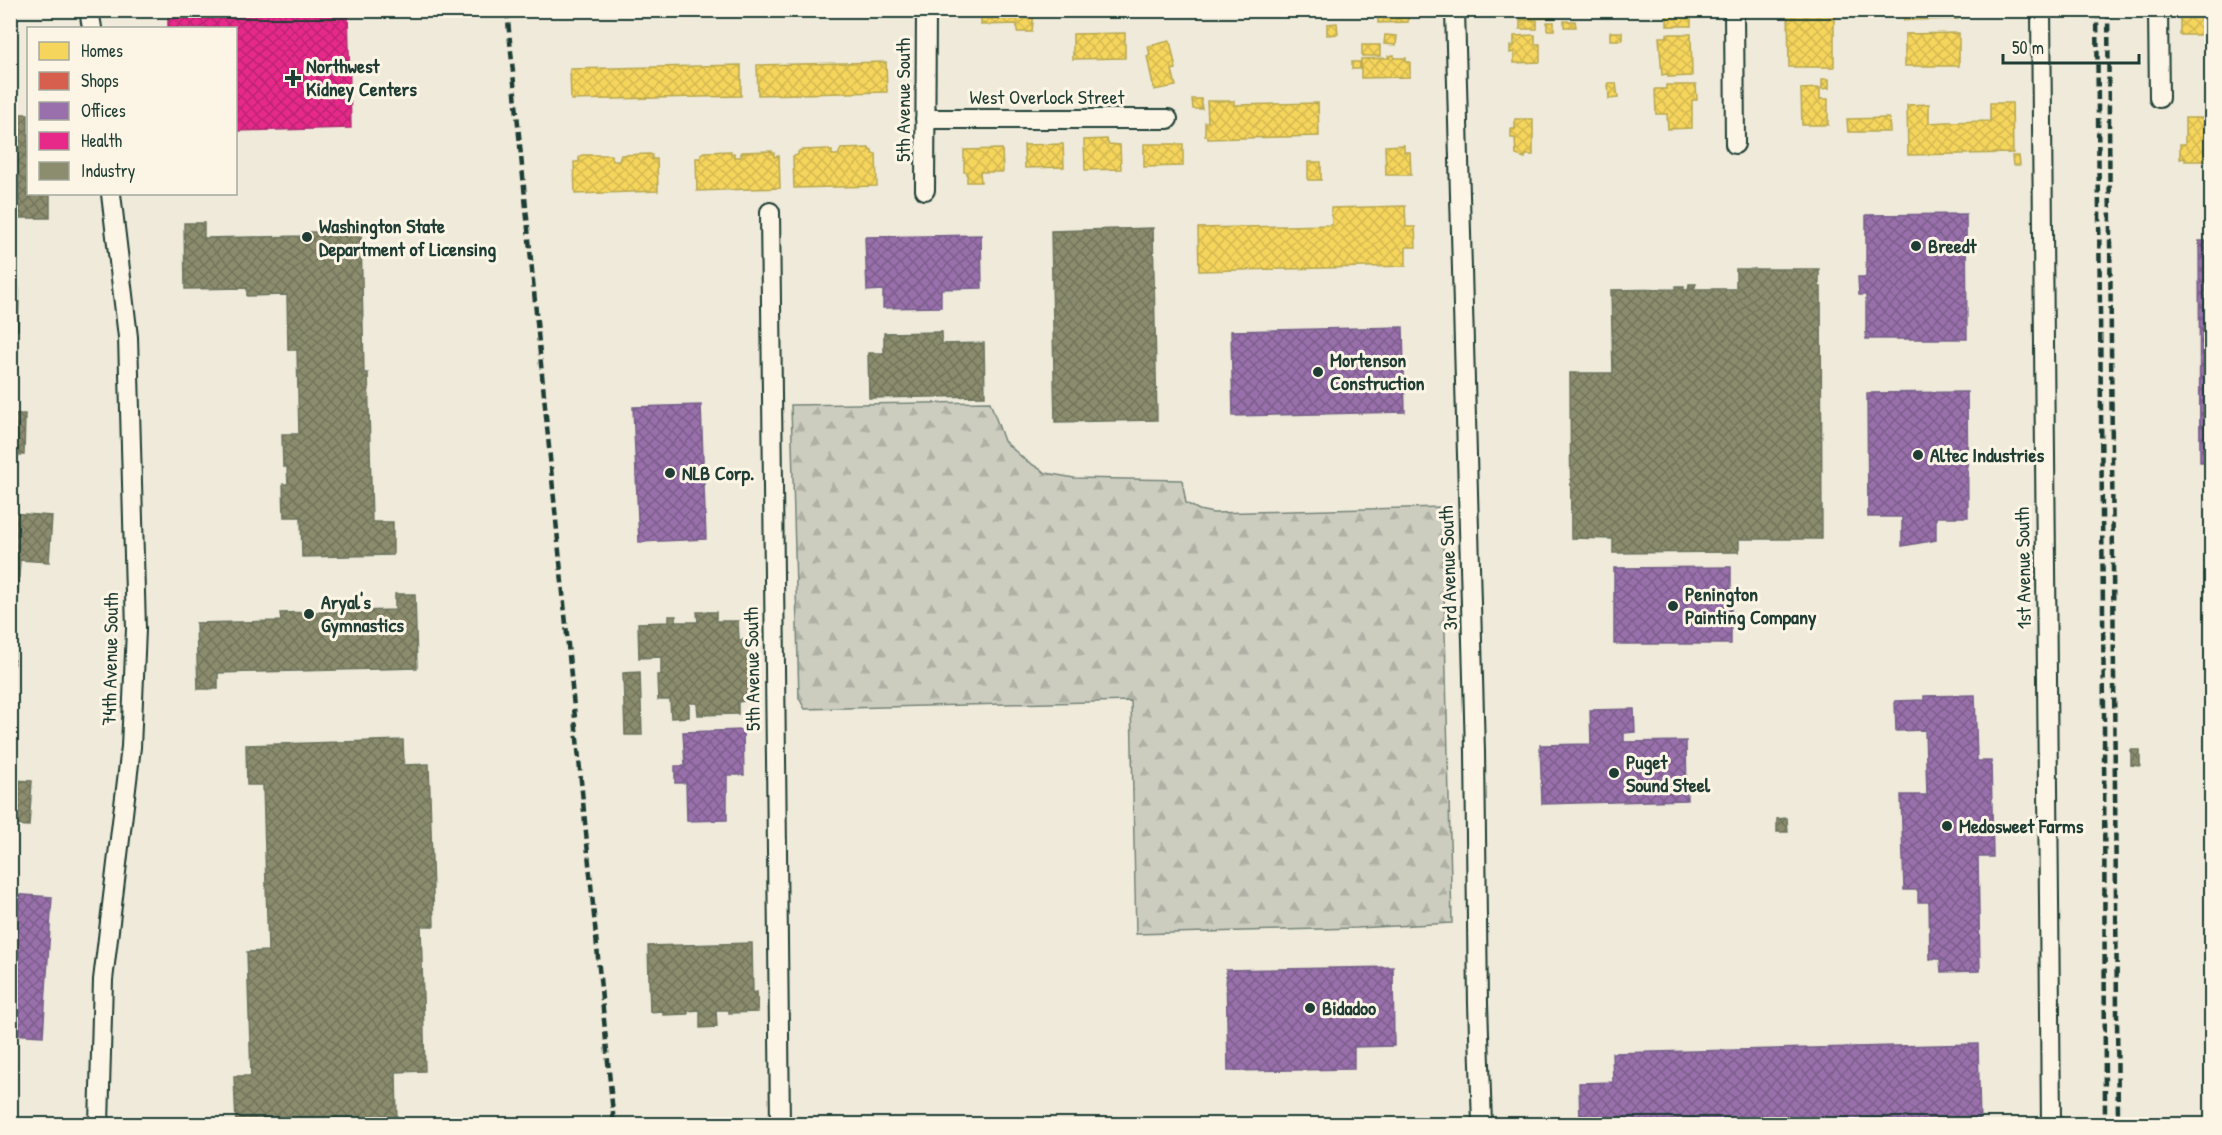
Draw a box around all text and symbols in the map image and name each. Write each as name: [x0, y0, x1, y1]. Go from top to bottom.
legend: [27, 27, 237, 195]
scale bar: [2003, 27, 2140, 65]
text: 50 m: [2012, 35, 2044, 60]
text: Homes: [81, 38, 123, 63]
street label: 5th Avenue South: [889, 38, 916, 162]
place label: Northwest Kidney Centers: [306, 52, 417, 103]
text: Shops: [81, 68, 119, 93]
marker: Northwest Kidney Centers: [284, 69, 302, 87]
street label: West Overlock Street: [970, 83, 1126, 110]
text: Offices: [81, 98, 126, 123]
text: Health: [81, 128, 123, 153]
text: Industry: [81, 158, 136, 183]
place label: Washington State Department of Licensing: [319, 212, 496, 263]
marker: Washington State Department of Licensing: [300, 230, 314, 244]
place label: Breedt: [1928, 232, 1978, 259]
marker: Breedt: [1909, 239, 1923, 253]
place label: Mortenson Construction: [1330, 346, 1425, 396]
marker: Mortenson Construction: [1311, 365, 1325, 379]
place label: Altec Industries: [1930, 441, 2045, 468]
marker: Altec Industries: [1911, 448, 1925, 462]
place label: NLB Corp.: [682, 459, 754, 487]
marker: NLB Corp.: [663, 466, 677, 480]
street label: 3rd Avenue South: [1432, 505, 1463, 631]
street label: 1st Avenue South: [2008, 507, 2037, 629]
place label: Penington Painting Company: [1685, 580, 1817, 631]
place label: Aryal's Gymnastics: [321, 588, 404, 639]
street label: 74th Avenue South: [95, 592, 124, 726]
marker: Penington Painting Company: [1666, 599, 1680, 613]
marker: Aryal's Gymnastics: [302, 607, 316, 621]
street label: 5th Avenue South: [737, 607, 766, 731]
place label: Puget Sound Steel: [1626, 748, 1711, 798]
marker: Puget Sound Steel: [1607, 766, 1621, 780]
place label: Medosweet Farms: [1959, 812, 2084, 839]
marker: Medosweet Farms: [1940, 819, 1954, 833]
place label: Bidadoo: [1322, 994, 1376, 1021]
marker: Bidadoo: [1303, 1001, 1317, 1015]

